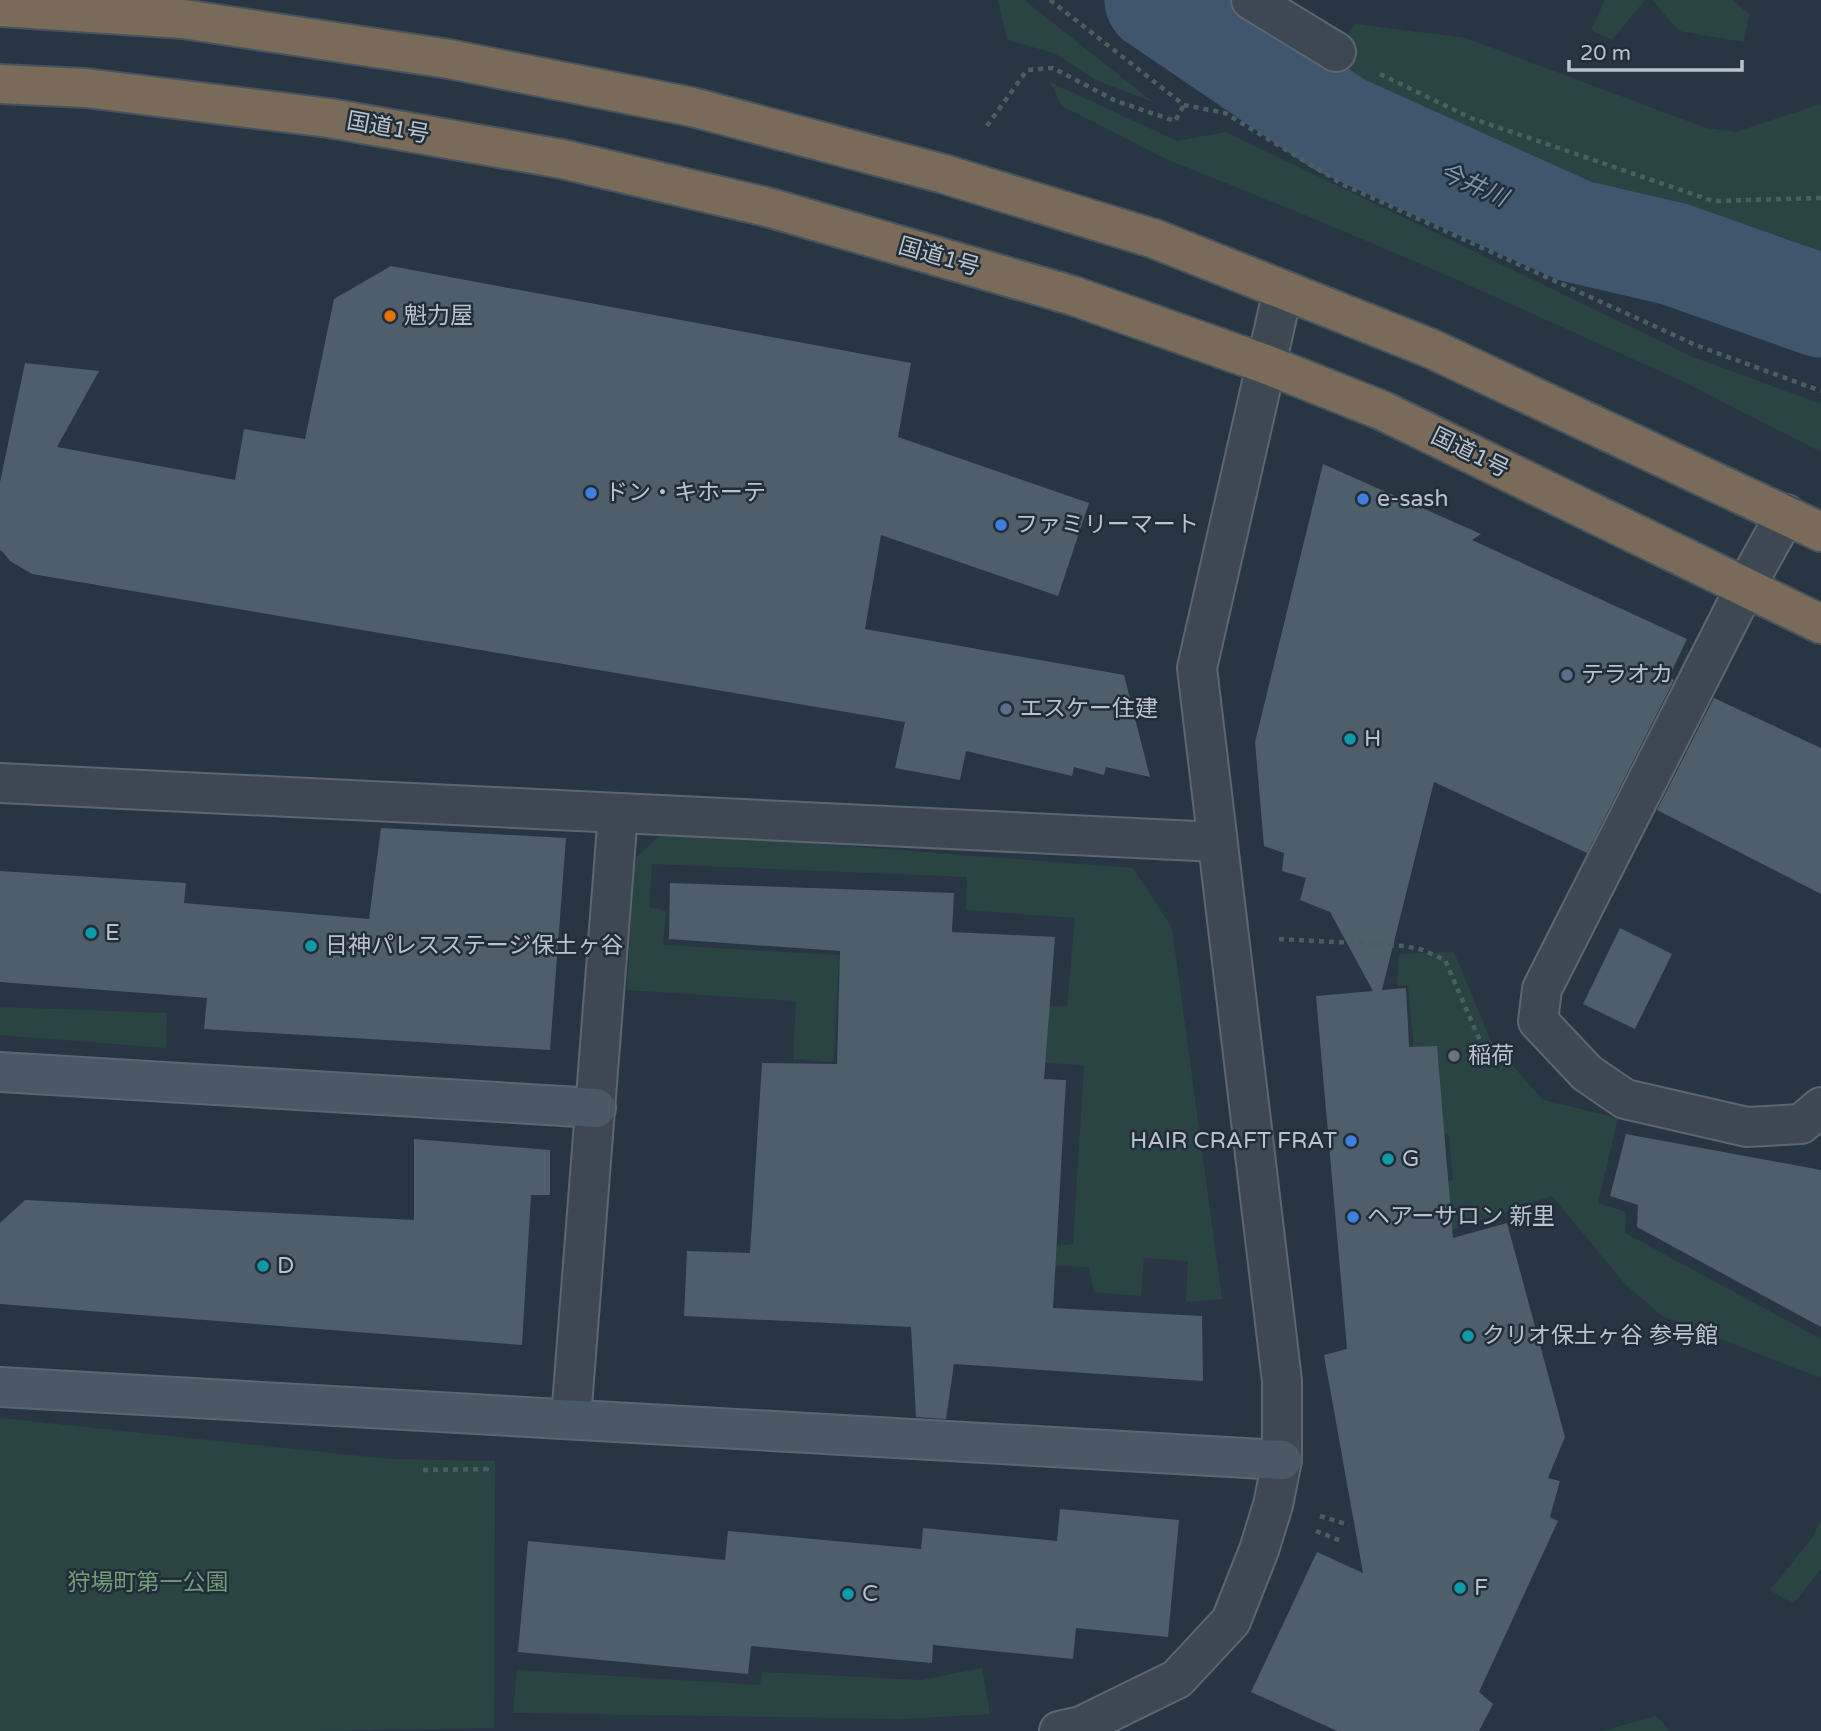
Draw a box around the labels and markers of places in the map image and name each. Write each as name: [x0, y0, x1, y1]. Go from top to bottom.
place label: 魁力屋: [404, 302, 473, 330]
marker: 魁力屋: [382, 308, 398, 324]
place label: ドン・キホーテ: [605, 479, 766, 507]
marker: ドン・キホーテ: [583, 485, 599, 501]
place label: e-sash: [1377, 485, 1448, 513]
marker: e-sash: [1355, 491, 1371, 507]
place label: ファミリーマート: [1015, 511, 1199, 539]
marker: ファミリーマート: [993, 517, 1009, 533]
place label: テラオカ: [1581, 661, 1673, 689]
marker: テラオカ: [1559, 667, 1575, 683]
place label: エスケー住建: [1020, 695, 1158, 723]
marker: エスケー住建: [998, 701, 1014, 717]
place label: H: [1364, 725, 1381, 753]
marker: H: [1342, 731, 1358, 747]
place label: E: [105, 919, 120, 947]
marker: E: [83, 925, 99, 941]
place label: 日神パレスステージ保土ヶ谷: [325, 932, 624, 960]
marker: 日神パレスステージ保土ヶ谷: [303, 938, 319, 954]
place label: 稲荷: [1468, 1042, 1514, 1070]
marker: 稲荷: [1446, 1048, 1462, 1064]
place label: HAIR CRAFT FRAT: [1130, 1127, 1337, 1155]
marker: HAIR CRAFT FRAT: [1343, 1133, 1359, 1149]
place label: G: [1402, 1145, 1419, 1173]
marker: G: [1380, 1151, 1396, 1167]
place label: ヘアーサロン 新里: [1367, 1203, 1555, 1231]
marker: ヘアーサロン 新里: [1345, 1209, 1361, 1225]
place label: D: [277, 1252, 294, 1280]
marker: D: [255, 1258, 271, 1274]
place label: クリオ保土ヶ谷 参号館: [1482, 1322, 1718, 1350]
marker: クリオ保土ヶ谷 参号館: [1460, 1328, 1476, 1344]
place label: F: [1474, 1574, 1488, 1602]
place label: C: [862, 1580, 878, 1608]
marker: F: [1452, 1580, 1468, 1596]
marker: C: [840, 1586, 856, 1602]

